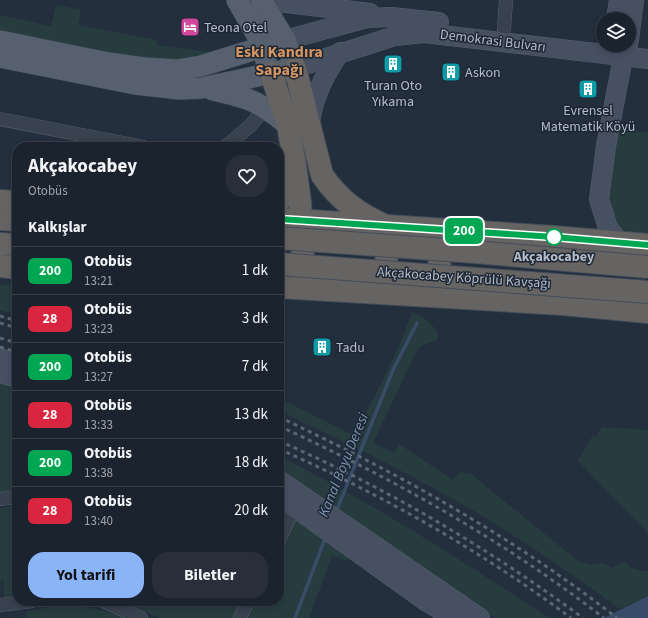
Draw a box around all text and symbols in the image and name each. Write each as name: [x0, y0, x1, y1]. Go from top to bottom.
map controls: [596, 12, 636, 52]
button: layers: [596, 12, 636, 52]
hotel icon: Teona Otel: [179, 16, 201, 38]
place label: Teona Otel: [204, 18, 267, 38]
street label: Demokrasi Bulvarı: [439, 25, 547, 57]
district label: Eski Kandıra Sapağı: [235, 41, 323, 81]
building icon: Turan Oto Yıkama: [382, 53, 404, 75]
building icon: Askon: [440, 61, 462, 83]
place label: Askon: [465, 63, 501, 83]
place label: Turan Oto Yıkama: [364, 76, 422, 112]
building icon: Evrensel Matematik Köyü: [577, 78, 599, 100]
place label: Evrensel Matematik Köyü: [541, 101, 635, 137]
text: Akçakocabey: [28, 153, 137, 180]
button: heart: [226, 155, 268, 197]
text: Otobüs: [28, 182, 68, 200]
text: Kalkışlar: [28, 217, 87, 238]
line badge: 200: [441, 218, 487, 244]
text: 200: [453, 221, 475, 241]
marker: Akçakocabey: [545, 228, 563, 246]
place label: Akçakocabey: [513, 247, 595, 267]
text: Otobüs: [84, 251, 132, 272]
text: 1 dk: [242, 260, 268, 281]
text: 200: [39, 261, 61, 281]
street label: Akçakocabey Köprülü Kavşağı: [376, 262, 552, 294]
text: 13:21: [84, 272, 113, 290]
text: Otobüs: [84, 299, 132, 320]
text: 3 dk: [242, 308, 268, 329]
text: 28: [43, 309, 57, 329]
text: 13:23: [84, 320, 113, 338]
building icon: Tadu: [311, 336, 333, 358]
place label: Tadu: [336, 338, 365, 358]
text: Otobüs: [84, 347, 132, 368]
text: 7 dk: [242, 356, 268, 377]
text: 200: [39, 357, 61, 377]
text: 13:27: [84, 368, 113, 386]
text: Otobüs: [84, 395, 132, 416]
text: 13 dk: [234, 404, 268, 425]
text: 28: [43, 405, 57, 425]
water label: Kanal Boyu Deresi: [313, 410, 374, 520]
text: 13:33: [84, 416, 113, 434]
text: Otobüs: [84, 443, 132, 464]
text: 18 dk: [234, 452, 268, 473]
text: 200: [39, 453, 61, 473]
text: 13:38: [84, 464, 113, 482]
text: Otobüs: [84, 491, 132, 512]
text: 20 dk: [234, 500, 268, 521]
text: 28: [43, 501, 57, 521]
text: 13:40: [84, 512, 113, 530]
button: Yol tarifi: [28, 552, 144, 598]
button: Biletler: [152, 552, 268, 598]

